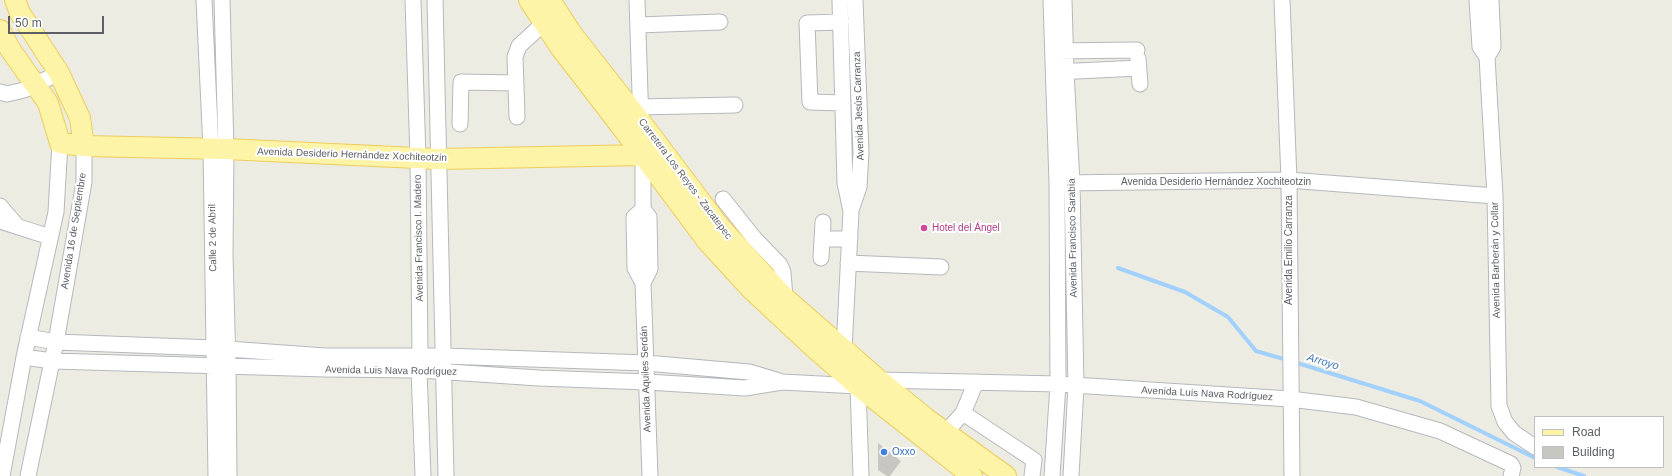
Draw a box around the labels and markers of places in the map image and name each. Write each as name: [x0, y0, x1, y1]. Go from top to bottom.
place label: Hotel del Ángel: [932, 222, 1000, 234]
marker: Hotel del Ángel: [919, 223, 929, 233]
place label: Oxxo: [892, 446, 915, 458]
marker: Oxxo: [879, 447, 889, 457]

